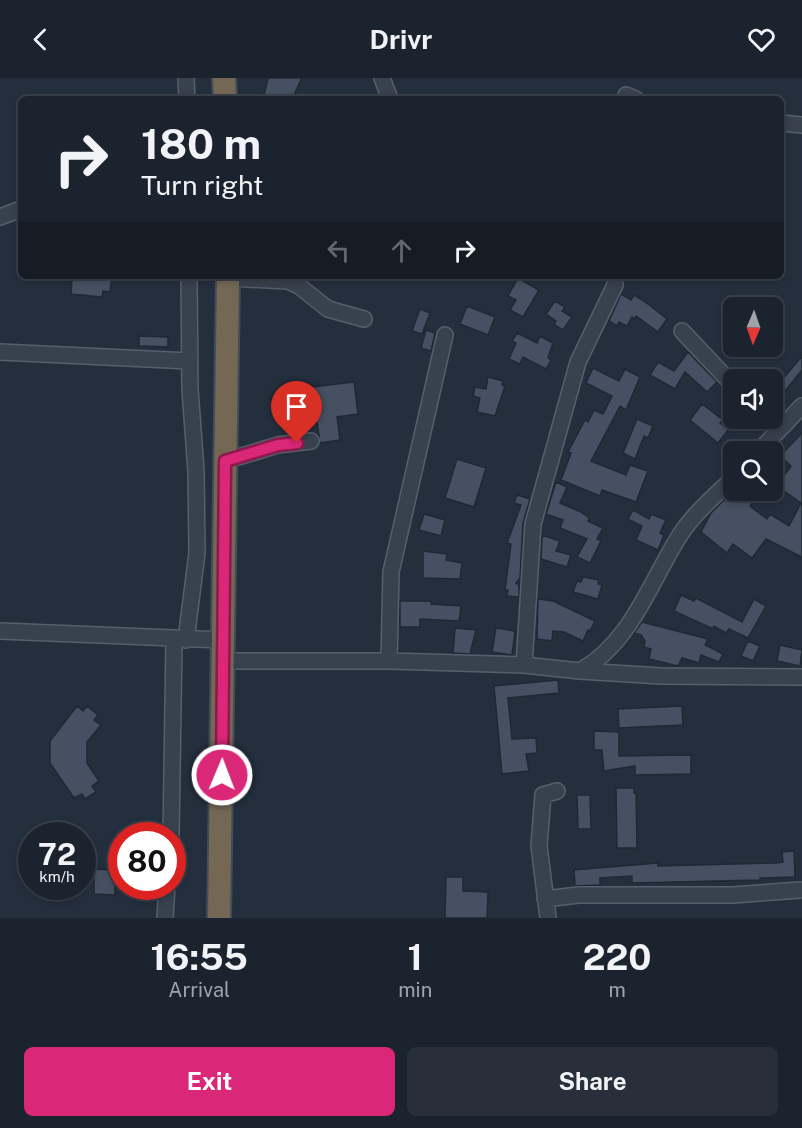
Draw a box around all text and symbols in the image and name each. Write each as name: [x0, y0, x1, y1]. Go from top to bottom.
icon: back: [24, 23, 57, 56]
text: Drivr: [370, 23, 432, 55]
icon: heart: [745, 23, 778, 56]
text: 180 m: [141, 119, 261, 168]
icon: right: [42, 120, 120, 198]
text: Turn right: [141, 169, 264, 201]
icon: left: [322, 234, 355, 267]
icon: ahead: [385, 234, 418, 267]
icon: right: [448, 234, 481, 267]
north arrow: [723, 297, 783, 357]
map controls: [723, 297, 783, 501]
button: sound: [723, 369, 783, 429]
pin: [271, 381, 322, 443]
icon: arrive: [280, 390, 313, 423]
button: search: [723, 441, 783, 501]
position arrow: [190, 743, 254, 807]
speed limit sign: 80: [108, 822, 186, 900]
text: 72: [38, 836, 76, 872]
text: km/h: [39, 868, 75, 885]
text: 16:55: [150, 936, 248, 978]
text: 1: [408, 936, 423, 978]
text: 220: [583, 936, 652, 978]
text: Arrival: [168, 978, 230, 1002]
text: min: [398, 978, 432, 1002]
text: m: [608, 978, 626, 1002]
button: Exit: [24, 1047, 395, 1116]
button: Share: [407, 1047, 778, 1116]

